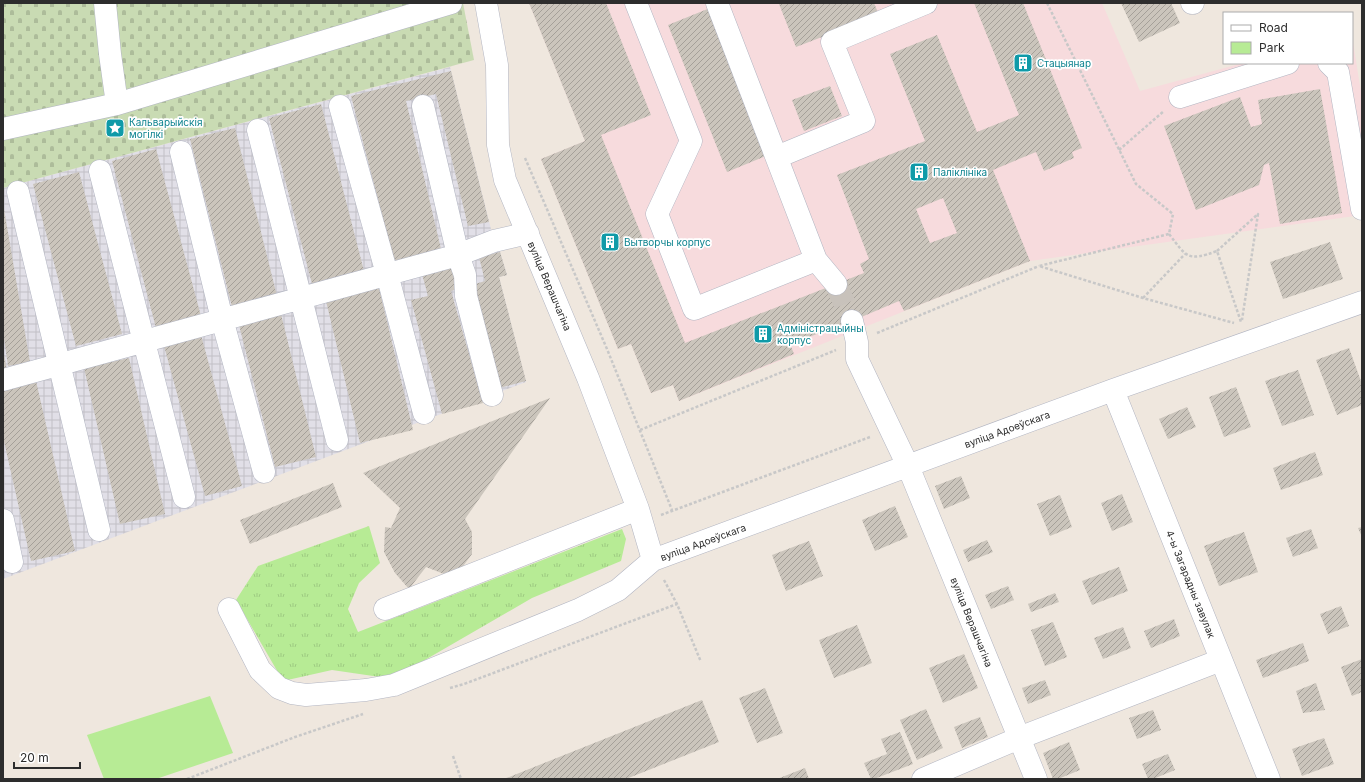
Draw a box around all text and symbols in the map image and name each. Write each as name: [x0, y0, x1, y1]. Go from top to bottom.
legend: [1223, 12, 1353, 64]
text: Road: [1259, 20, 1288, 35]
text: Park: [1259, 40, 1285, 55]
building icon: Стацыянар: [1012, 52, 1034, 74]
place label: Стацыянар: [1037, 57, 1091, 69]
place label: Кальварыйскія могілкі: [129, 116, 202, 140]
place icon: Кальварыйскія могілкі: [104, 117, 126, 139]
building icon: Паліклініка: [908, 161, 930, 183]
place label: Паліклініка: [933, 166, 987, 178]
building icon: Вытворчы корпус: [599, 231, 621, 253]
place label: Вытворчы корпус: [624, 236, 711, 248]
street label: вуліца Верашчагіна: [526, 240, 574, 332]
place label: Адміністрацыйны корпус: [777, 322, 864, 346]
building icon: Адміністрацыйны корпус: [752, 323, 774, 345]
street label: вуліца Адоеўскага: [962, 408, 1052, 450]
street label: вуліца Адоеўскага: [658, 521, 748, 563]
street label: 4-ы Загарадны завулак: [1164, 528, 1218, 640]
street label: вуліца Верашчагіна: [949, 575, 995, 669]
scale bar: [14, 744, 80, 770]
text: 20 m: [20, 750, 49, 765]

